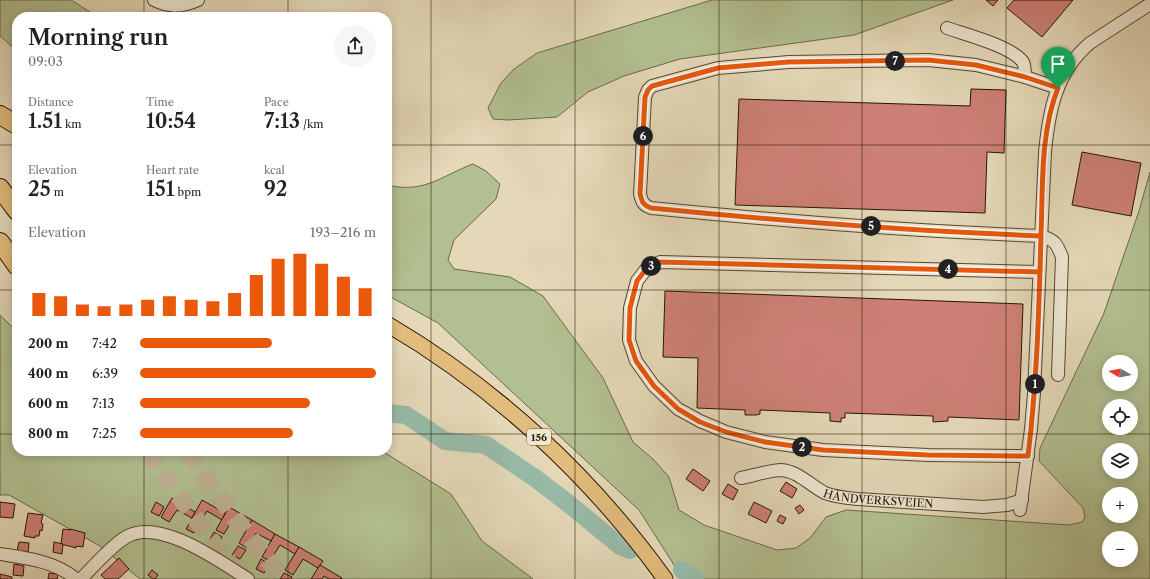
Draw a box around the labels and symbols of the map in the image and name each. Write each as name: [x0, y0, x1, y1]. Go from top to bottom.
pin: [1041, 47, 1075, 88]
pin: 7: [885, 51, 905, 71]
pin: 6: [633, 126, 653, 146]
pin: 5: [861, 216, 881, 236]
pin: 3: [641, 256, 661, 276]
pin: 4: [938, 259, 958, 279]
north arrow: [1102, 355, 1138, 391]
pin: 1: [1025, 374, 1045, 394]
road number: 156: [527, 429, 551, 445]
pin: 2: [792, 437, 812, 457]
street label: HÅNDVERKSVEIEN: [822, 486, 934, 511]

